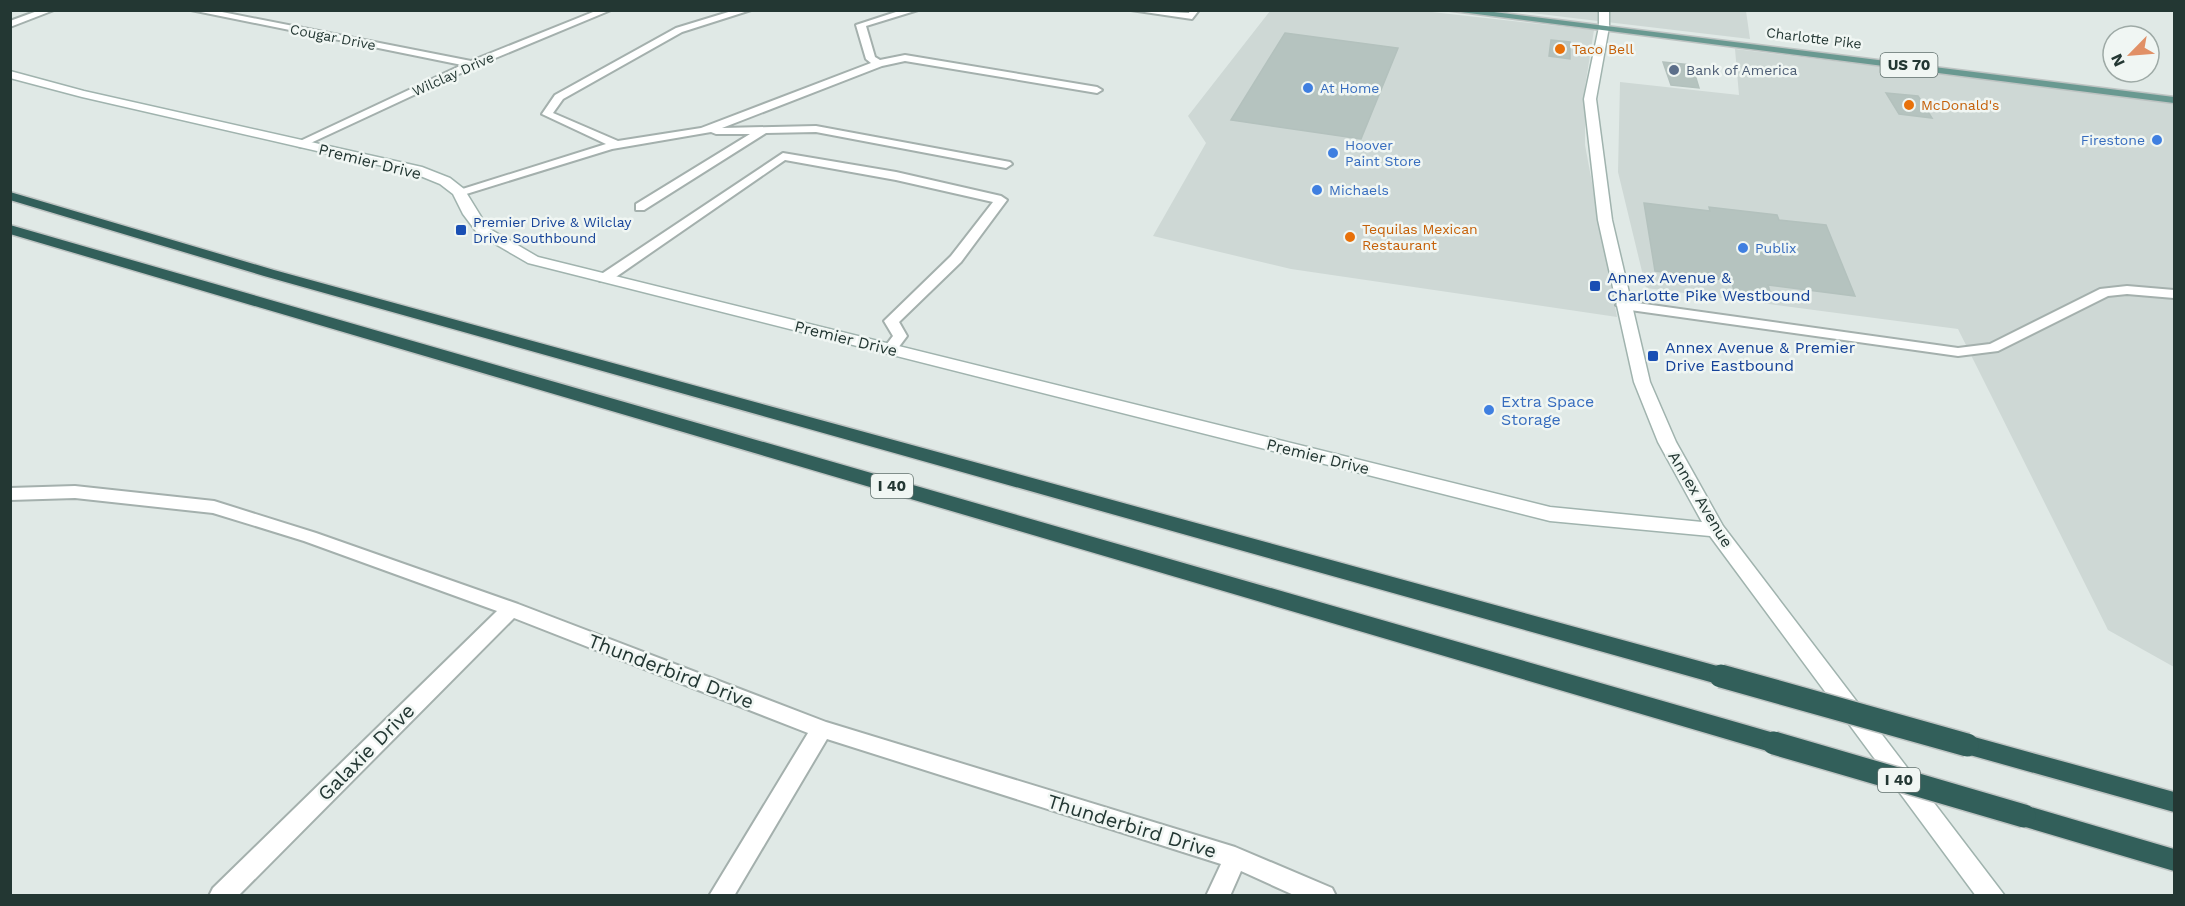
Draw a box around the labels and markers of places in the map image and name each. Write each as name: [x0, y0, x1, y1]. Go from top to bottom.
place label: Taco Bell: [1572, 41, 1634, 57]
marker: Taco Bell: [1553, 42, 1567, 56]
place label: Bank of America: [1686, 62, 1798, 78]
marker: Bank of America: [1667, 63, 1681, 77]
place label: At Home: [1320, 80, 1379, 96]
marker: At Home: [1301, 81, 1315, 95]
place label: McDonald's: [1921, 97, 1999, 113]
marker: McDonald's: [1902, 98, 1916, 112]
place label: Firestone: [2081, 132, 2145, 148]
marker: Firestone: [2150, 133, 2164, 147]
place label: Hoover Paint Store: [1345, 137, 1421, 169]
marker: Hoover Paint Store: [1326, 146, 1340, 160]
place label: Michaels: [1329, 182, 1389, 198]
marker: Michaels: [1310, 183, 1324, 197]
place label: Premier Drive & Wilclay Drive Southbound: [473, 214, 632, 246]
place label: Tequilas Mexican Restaurant: [1362, 221, 1478, 253]
marker: Premier Drive & Wilclay Drive Southbound: [454, 223, 468, 237]
marker: Tequilas Mexican Restaurant: [1343, 230, 1357, 244]
place label: Publix: [1755, 240, 1796, 256]
marker: Publix: [1736, 241, 1750, 255]
place label: Annex Avenue & Charlotte Pike Westbound: [1607, 268, 1811, 305]
marker: Annex Avenue & Charlotte Pike Westbound: [1588, 279, 1602, 293]
place label: Annex Avenue & Premier Drive Eastbound: [1665, 338, 1856, 375]
marker: Annex Avenue & Premier Drive Eastbound: [1646, 349, 1660, 363]
place label: Extra Space Storage: [1501, 392, 1594, 429]
marker: Extra Space Storage: [1482, 403, 1496, 417]

